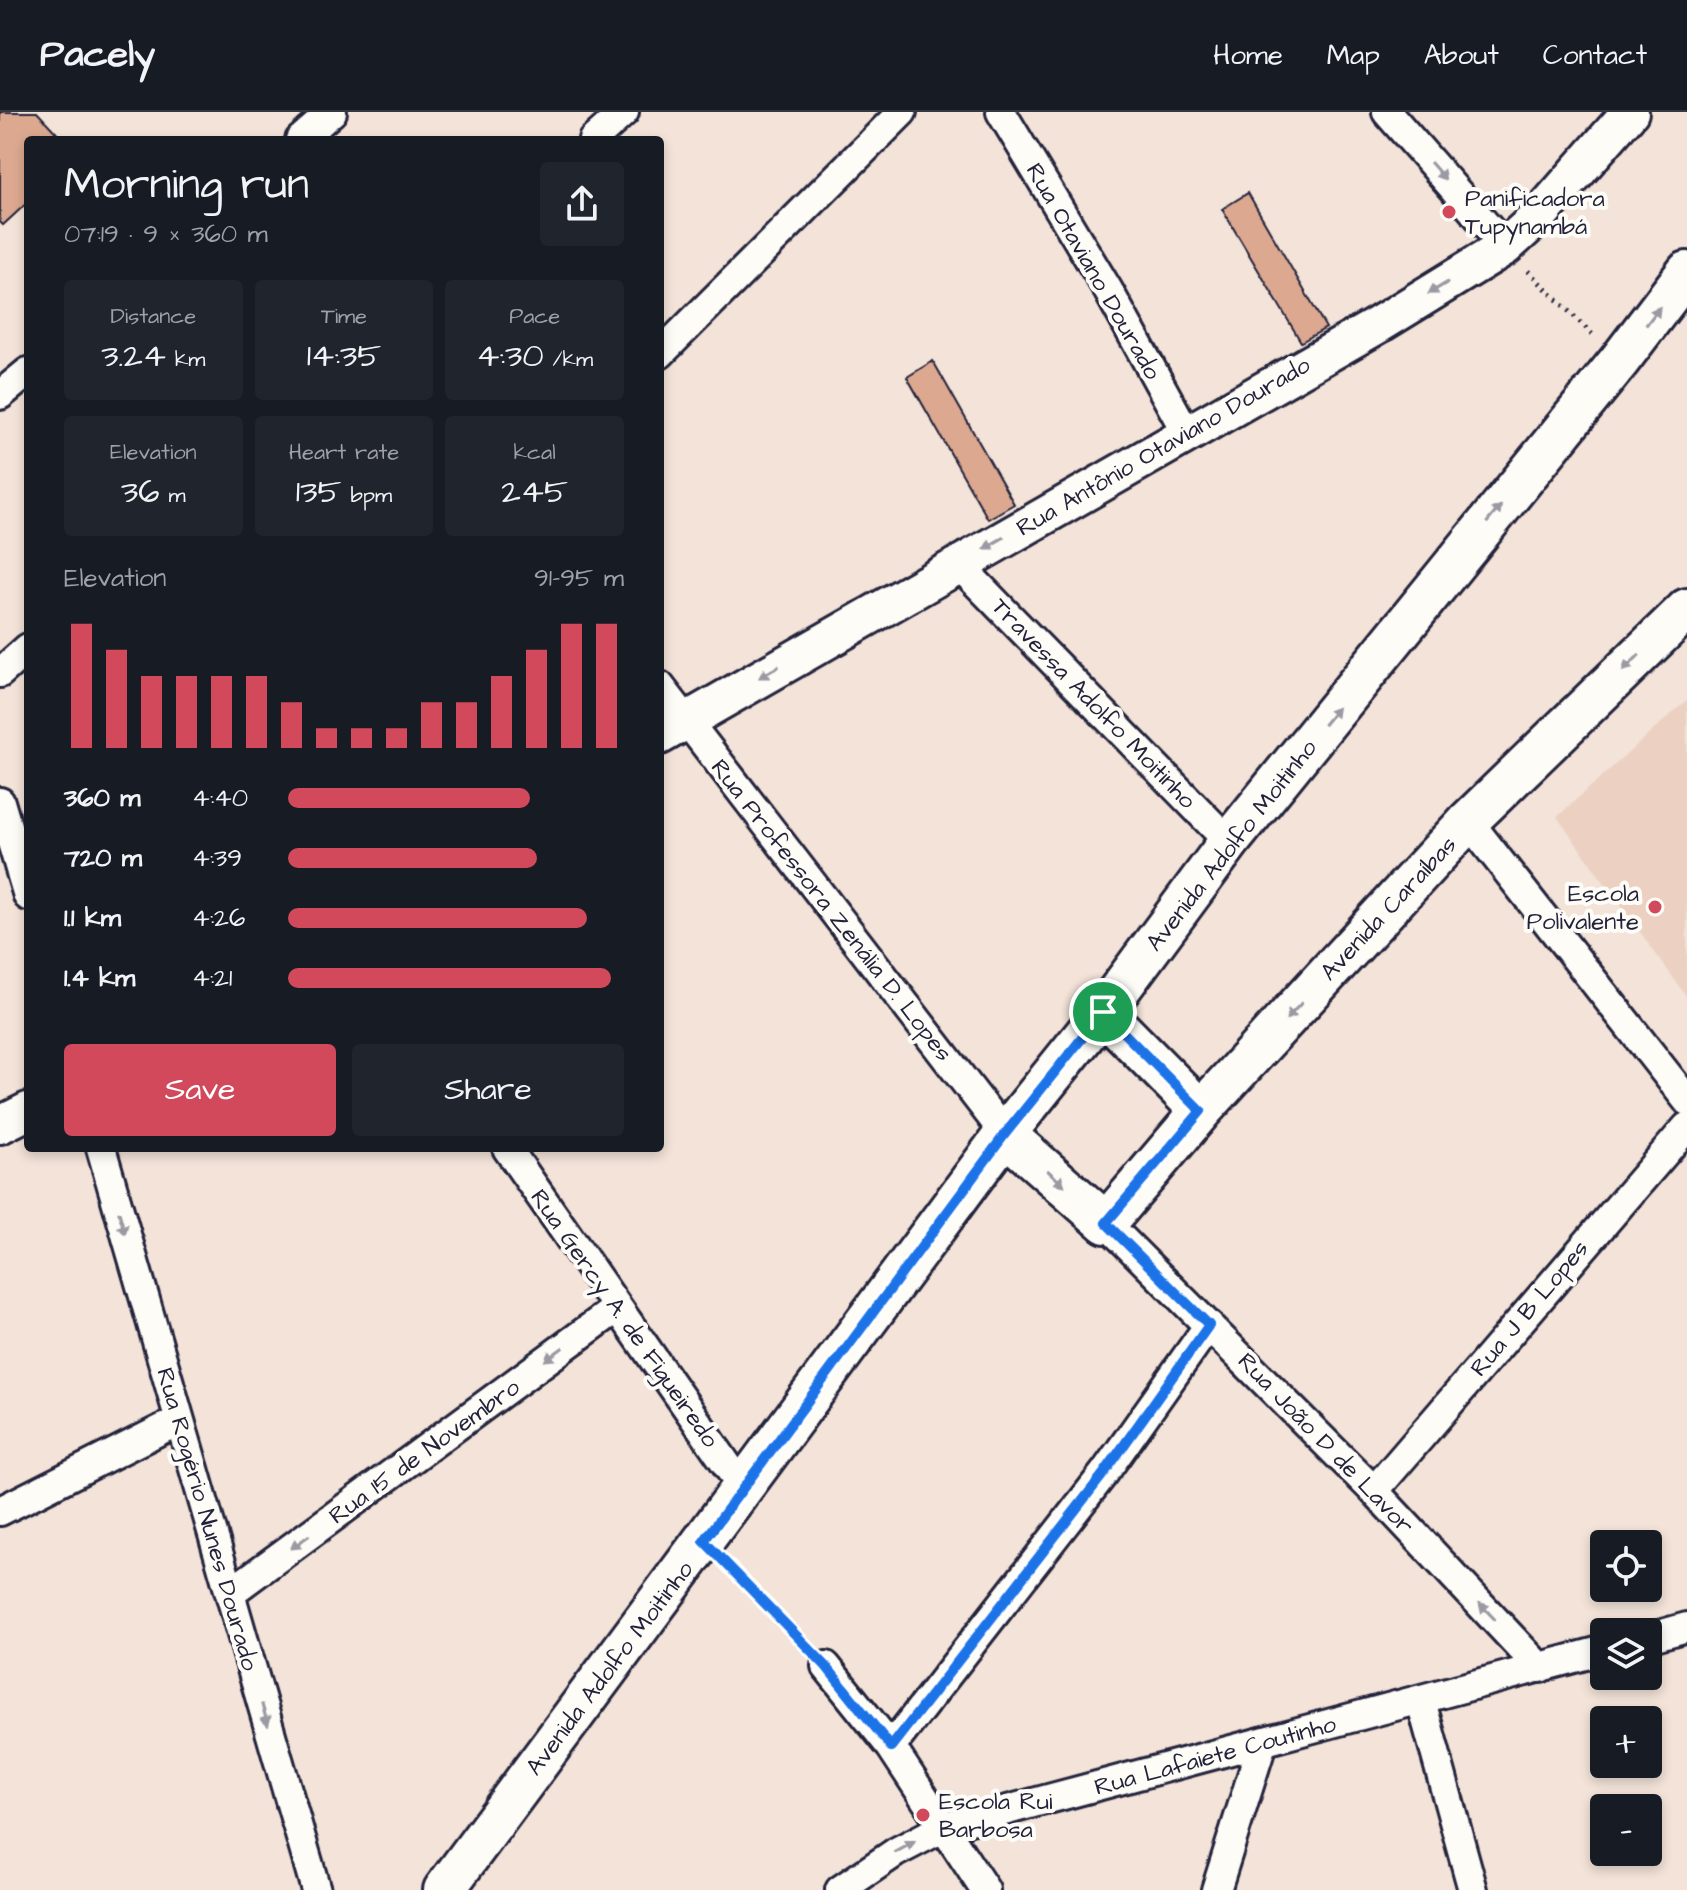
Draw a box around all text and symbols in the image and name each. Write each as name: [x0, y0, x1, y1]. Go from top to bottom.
text: Pacely: [40, 29, 155, 81]
text: Home: [1213, 36, 1283, 75]
text: Map: [1327, 36, 1380, 75]
text: About: [1424, 36, 1499, 75]
text: Contact: [1543, 36, 1647, 75]
text: Morning run: [64, 155, 309, 216]
street label: Rua Otaviano Dourado: [1017, 157, 1169, 387]
one-way arrow: [1429, 160, 1446, 180]
button: share: [540, 162, 624, 246]
place label: Panificadora Tupynambá: [1465, 182, 1605, 245]
marker: Panificadora Tupynambá: [1440, 203, 1458, 221]
text: 07:19 · 9 × 360 m: [64, 216, 268, 252]
one-way arrow: [1427, 281, 1449, 295]
text: Distance: [111, 301, 196, 332]
text: Time: [321, 301, 367, 332]
text: Pace: [509, 301, 560, 332]
one-way arrow: [1645, 306, 1661, 326]
text: 3.24: [101, 332, 166, 380]
text: 14:35: [307, 332, 381, 380]
text: 4:30: [476, 332, 544, 380]
text: km: [166, 344, 205, 375]
text: /km: [544, 344, 593, 375]
street label: Rua Antônio Otaviano Dourado: [1010, 348, 1317, 545]
text: Elevation: [110, 437, 197, 468]
text: Heart rate: [289, 437, 399, 468]
text: kcal: [514, 437, 556, 468]
text: 36: [121, 468, 160, 516]
text: 135: [296, 468, 342, 516]
text: 245: [501, 468, 568, 516]
text: m: [160, 480, 186, 511]
text: bpm: [342, 480, 392, 511]
one-way arrow: [1486, 504, 1502, 524]
one-way arrow: [983, 536, 1005, 550]
text: Elevation: [64, 560, 166, 596]
text: 91–95 m: [534, 560, 624, 596]
street label: Travessa Adolfo Moitinho: [983, 591, 1204, 817]
one-way arrow: [1622, 654, 1641, 672]
one-way arrow: [758, 665, 780, 679]
one-way arrow: [1322, 706, 1338, 726]
street label: Avenida Adolfo Moitinho: [1138, 732, 1326, 959]
street label: Rua Professora Zenália D. Lopes: [702, 752, 960, 1069]
text: 360 m: [64, 780, 141, 816]
text: 4:40: [192, 780, 248, 816]
street label: Avenida Caraíbas: [1313, 829, 1465, 989]
text: 720 m: [64, 840, 142, 876]
text: 4:39: [192, 840, 242, 876]
place label: Escola Polivalente: [1527, 877, 1639, 939]
marker: Escola Polivalente: [1646, 898, 1664, 916]
text: 1.1 km: [64, 900, 121, 936]
text: 4:26: [192, 900, 245, 936]
text: 1.4 km: [64, 960, 135, 996]
text: 4:21: [192, 960, 232, 996]
pin: [1069, 978, 1137, 1046]
icon: arrive: [1081, 990, 1125, 1034]
one-way arrow: [1286, 1001, 1304, 1020]
button: Save: [64, 1044, 336, 1136]
button: Share: [352, 1044, 624, 1136]
one-way arrow: [1046, 1169, 1065, 1187]
street label: Rua Gercy A. de Figueiredo: [521, 1182, 727, 1456]
one-way arrow: [117, 1211, 129, 1236]
street label: Rua J B Lopes: [1463, 1233, 1597, 1384]
street label: Rua João D de Lavor: [1229, 1345, 1421, 1542]
one-way arrow: [544, 1346, 565, 1362]
street label: Rua Rogério Nunes Dourado: [147, 1364, 267, 1675]
street label: Rua 15 de Novembro: [322, 1371, 527, 1533]
map controls: [1590, 1530, 1662, 1866]
button: locate: [1590, 1530, 1662, 1602]
one-way arrow: [290, 1533, 310, 1549]
street label: Avenida Adolfo Moitinho: [518, 1554, 702, 1783]
one-way arrow: [1478, 1602, 1497, 1621]
button: layers: [1590, 1618, 1662, 1690]
one-way arrow: [259, 1703, 272, 1727]
button: +: [1590, 1706, 1662, 1778]
street label: Rua Lafaiete Coutinho: [1091, 1707, 1340, 1805]
place label: Escola Rui Barbosa: [939, 1785, 1053, 1847]
button: −: [1590, 1794, 1662, 1866]
marker: Escola Rui Barbosa: [914, 1806, 932, 1824]
one-way arrow: [894, 1841, 916, 1855]

